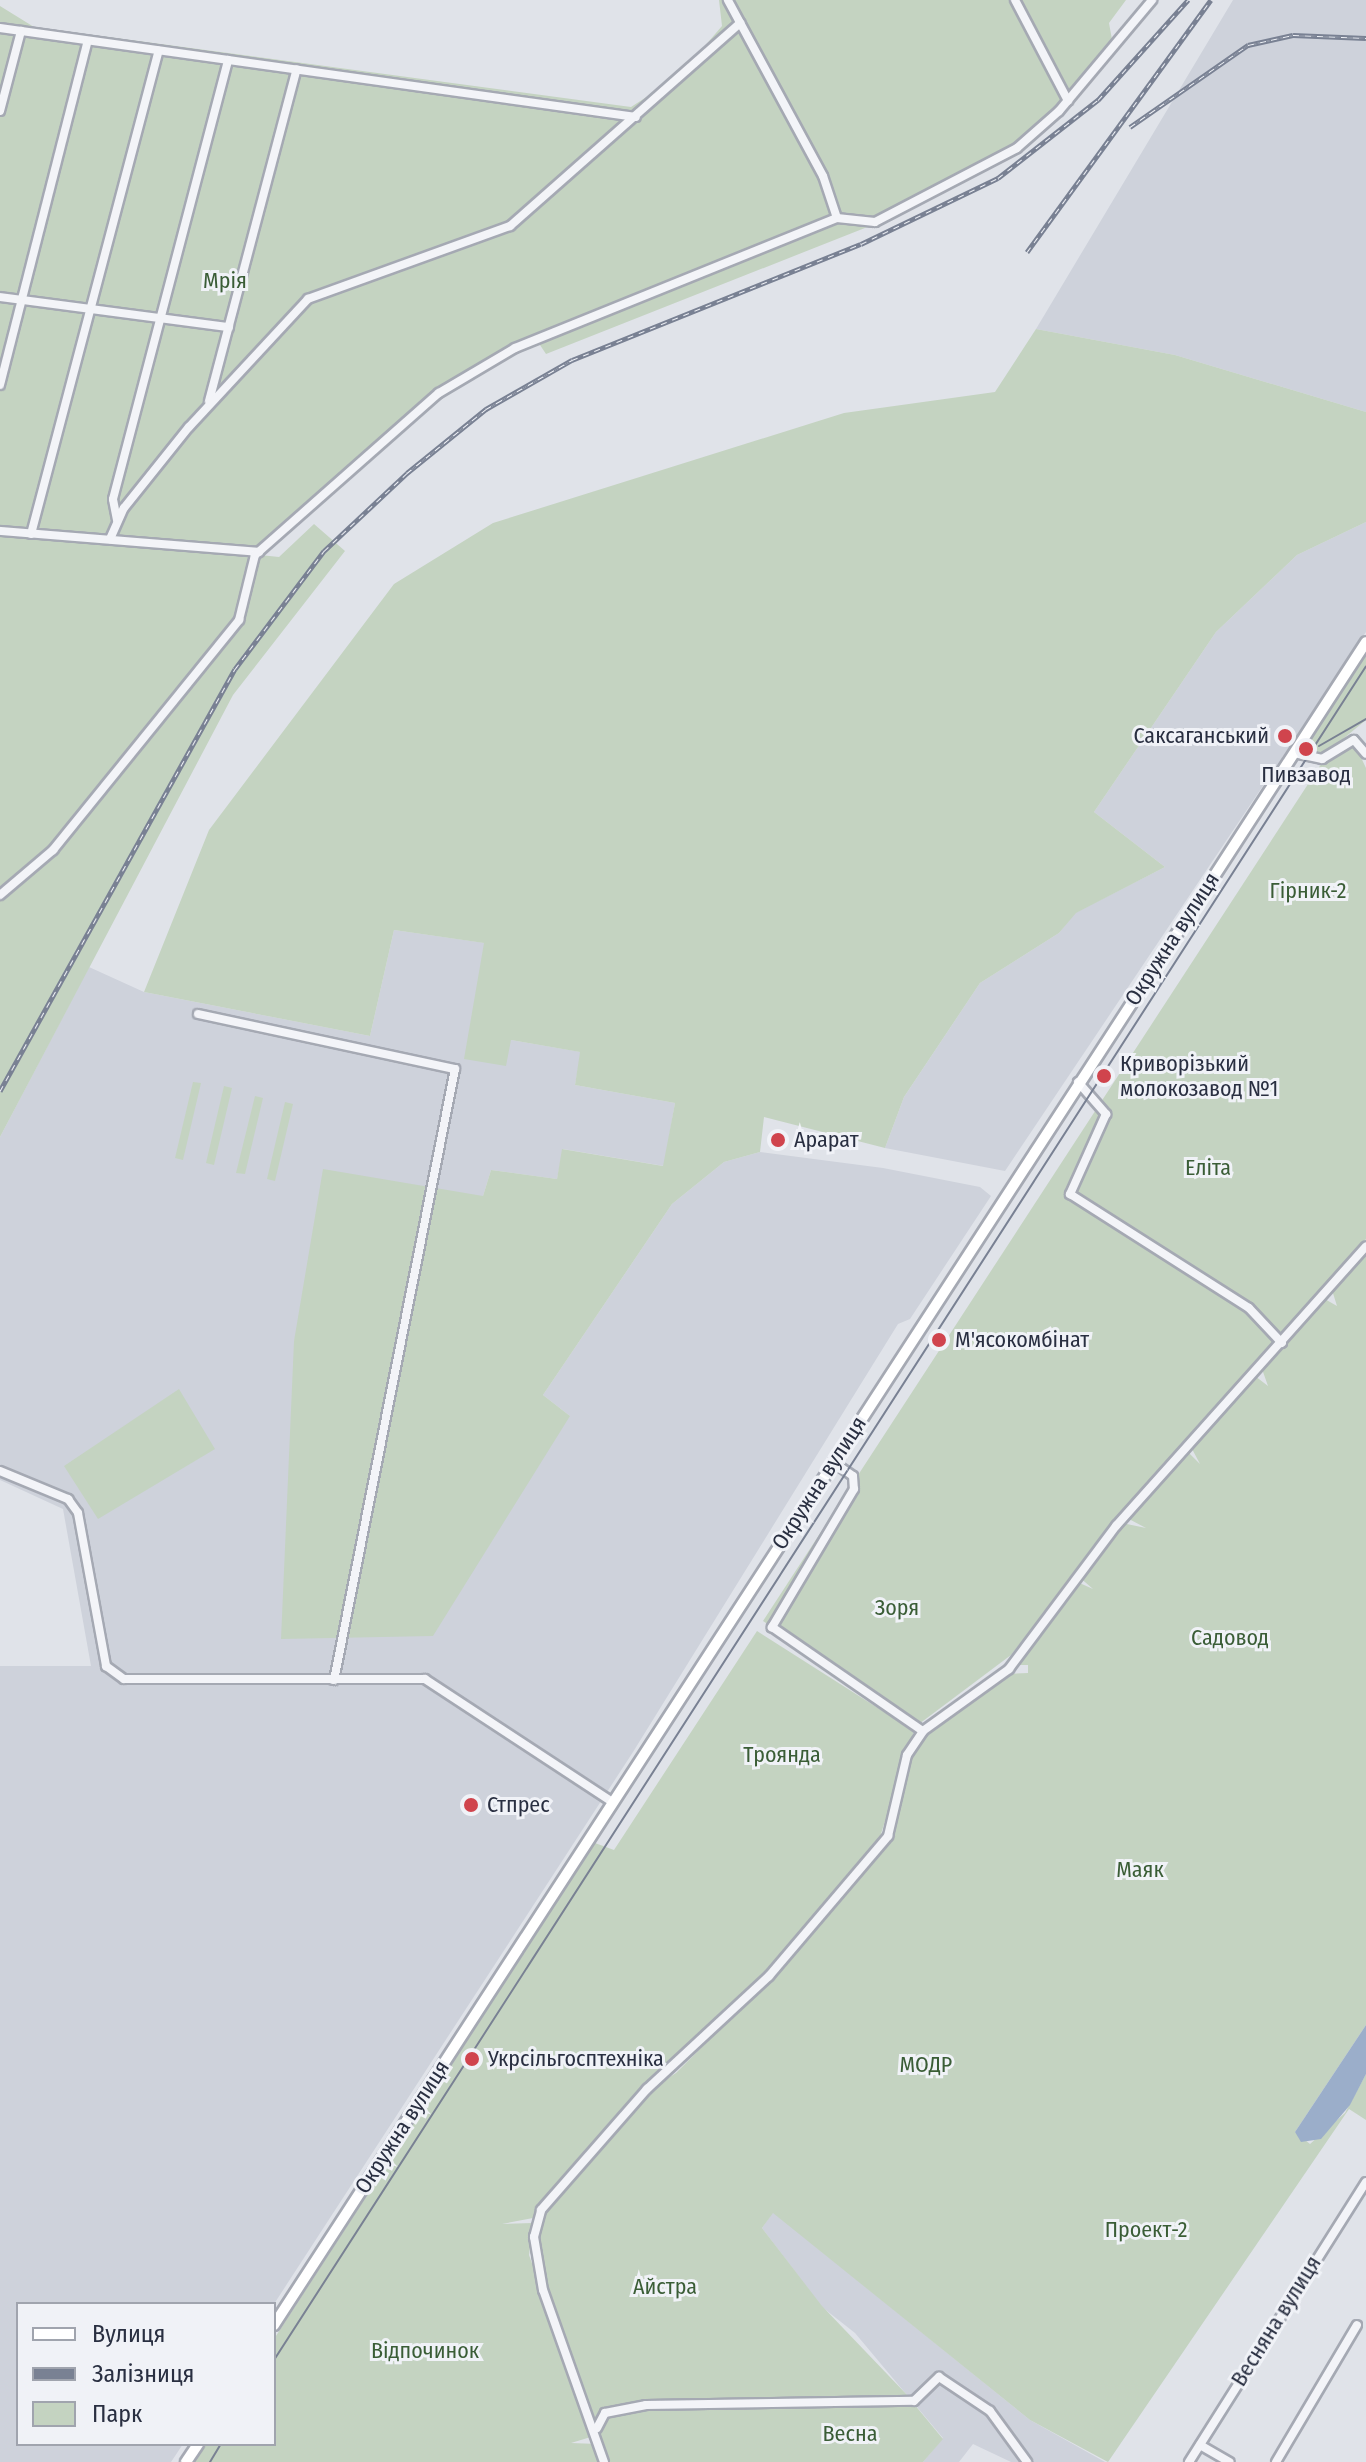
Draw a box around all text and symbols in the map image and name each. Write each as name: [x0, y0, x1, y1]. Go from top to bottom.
park label: Мрія: [203, 268, 247, 294]
place label: Саксаганський: [1133, 723, 1269, 749]
marker: Саксаганський: [1276, 727, 1294, 745]
marker: Пивзавод: [1297, 740, 1315, 758]
place label: Пивзавод: [1261, 762, 1351, 788]
street label: Окружна вулиця: [1119, 868, 1225, 1010]
park label: Гірник-2: [1270, 878, 1346, 904]
place label: Криворізький молокозавод №1: [1120, 1050, 1278, 1102]
marker: Криворізький молокозавод №1: [1095, 1067, 1113, 1085]
place label: Арарат: [794, 1127, 859, 1153]
marker: Арарат: [769, 1131, 787, 1149]
park label: Еліта: [1185, 1155, 1231, 1181]
place label: М'ясокомбінат: [955, 1327, 1089, 1353]
marker: М'ясокомбінат: [930, 1331, 948, 1349]
street label: Окружна вулиця: [766, 1412, 872, 1554]
park label: Зоря: [875, 1595, 919, 1621]
park label: Садовод: [1191, 1625, 1269, 1651]
park label: Троянда: [743, 1742, 821, 1768]
place label: Стпрес: [487, 1792, 550, 1818]
marker: Стпрес: [462, 1796, 480, 1814]
park label: Маяк: [1116, 1857, 1164, 1883]
place label: Укрсільгосптехніка: [488, 2046, 664, 2072]
marker: Укрсільгосптехніка: [463, 2050, 481, 2068]
park label: МОДР: [900, 2052, 952, 2078]
street label: Окружна вулиця: [349, 2056, 455, 2198]
park label: Проект-2: [1105, 2217, 1187, 2243]
street label: Весняна вулиця: [1225, 2251, 1327, 2391]
park label: Айстра: [633, 2274, 697, 2300]
legend: [16, 2302, 276, 2446]
text: Вулиця: [92, 2320, 165, 2348]
park label: Відпочинок: [371, 2338, 479, 2364]
text: Залізниця: [92, 2360, 194, 2388]
text: Парк: [92, 2400, 142, 2428]
park label: Весна: [823, 2421, 877, 2447]

